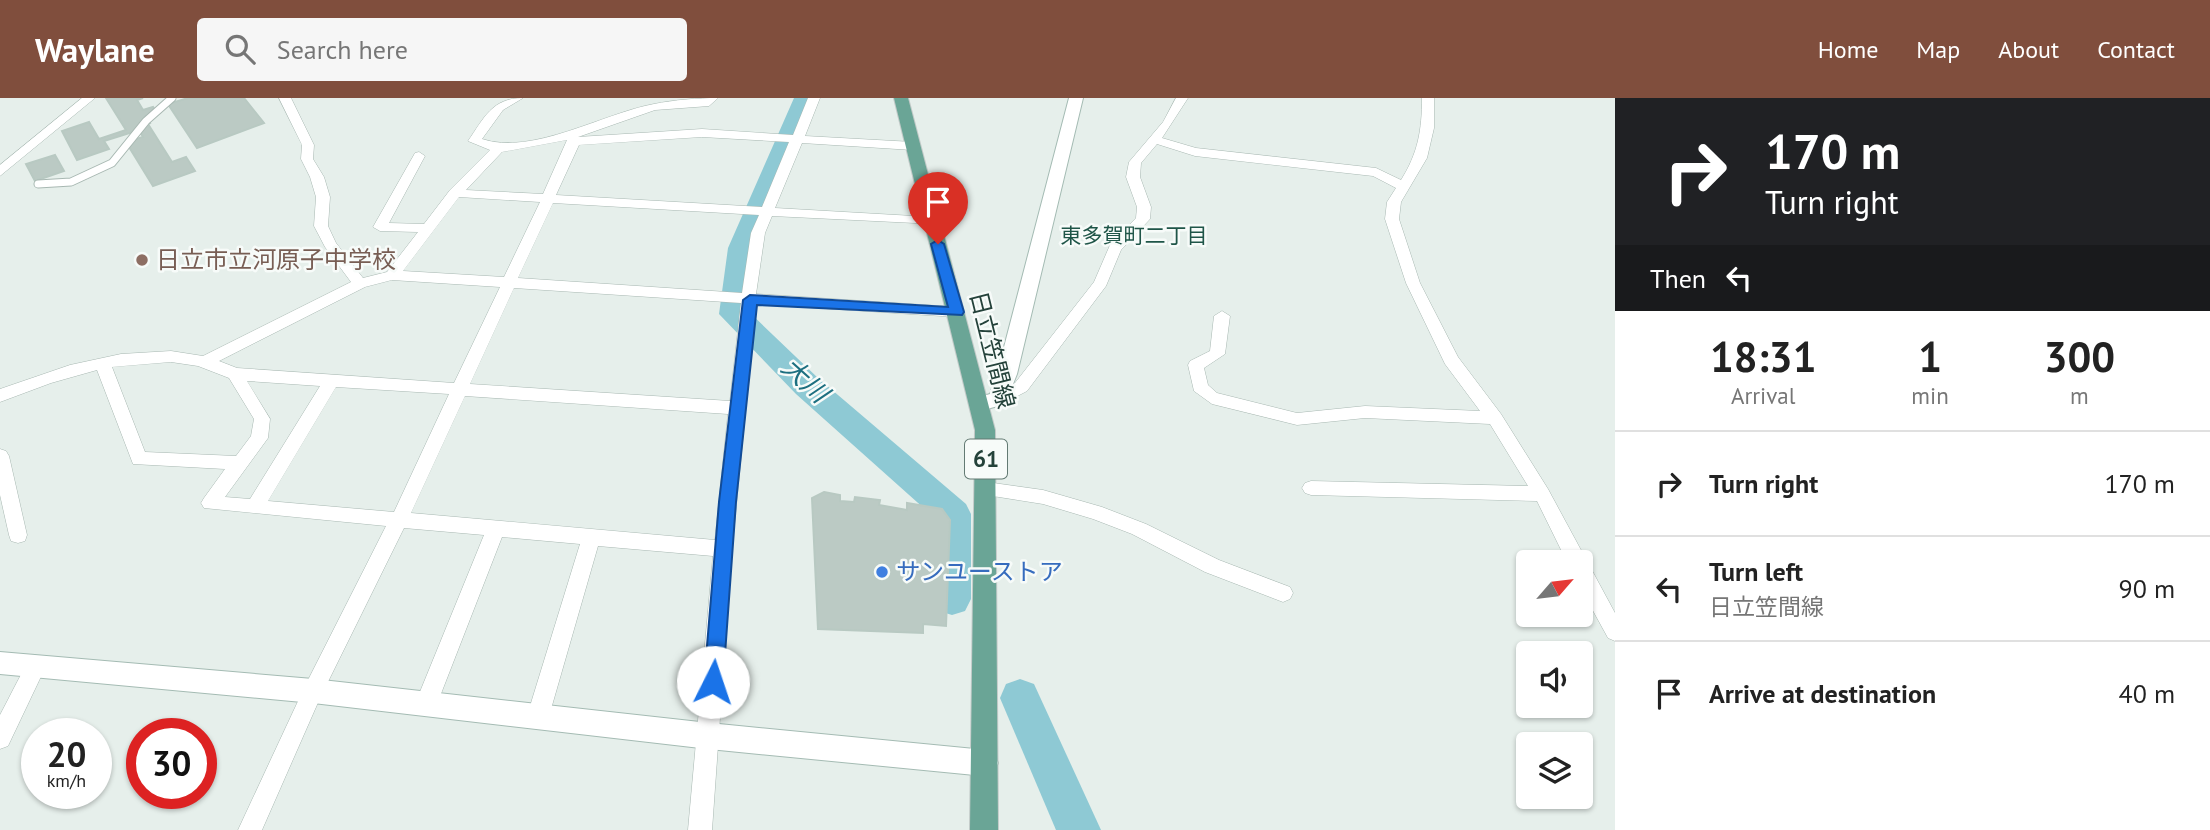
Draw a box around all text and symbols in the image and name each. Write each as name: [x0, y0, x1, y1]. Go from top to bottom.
search box: [197, 18, 687, 81]
text: Waylane: [35, 28, 155, 71]
icon: search: [221, 30, 259, 68]
text: Search here: [277, 33, 408, 66]
text: Home: [1818, 34, 1878, 65]
text: Map: [1916, 34, 1960, 65]
text: About: [1998, 34, 2059, 65]
text: Contact: [2097, 34, 2175, 65]
text: 170 m: [1765, 119, 1900, 183]
icon: right: [1650, 126, 1741, 217]
pin: [908, 172, 968, 244]
text: Turn right: [1765, 181, 1899, 223]
icon: arrive: [919, 183, 957, 221]
district label: 東多賀町二丁目: [1061, 222, 1208, 249]
place label: 日立市立河原子中学校: [156, 244, 396, 275]
marker: 日立市立河原子中学校: [134, 252, 150, 268]
icon: left: [1720, 259, 1758, 297]
text: Then: [1650, 262, 1706, 295]
street label: 日立笠間線: [963, 288, 1022, 412]
text: 18:31: [1710, 329, 1816, 384]
text: 1: [1918, 329, 1942, 384]
text: 300: [2044, 329, 2115, 384]
water label: 大川: [775, 350, 838, 411]
text: Arrival: [1731, 381, 1795, 410]
text: min: [1911, 381, 1949, 410]
text: m: [2070, 381, 2089, 410]
road number: 61: [965, 440, 1007, 478]
icon: right: [1650, 465, 1688, 503]
text: Turn right: [1709, 467, 1818, 500]
text: 170 m: [2104, 467, 2175, 500]
north arrow: [1516, 550, 1592, 626]
map controls: [1516, 550, 1593, 809]
text: Turn left: [1709, 555, 1803, 588]
place label: サンユーストア: [896, 556, 1063, 587]
marker: サンユーストア: [874, 564, 890, 580]
icon: left: [1650, 570, 1688, 608]
text: 90 m: [2119, 572, 2175, 605]
text: 日立笠間線: [1709, 592, 1824, 621]
button: sound: [1516, 641, 1593, 718]
position arrow: [676, 645, 750, 719]
icon: arrive: [1650, 675, 1688, 713]
text: Arrive at destination: [1709, 677, 1936, 710]
text: 40 m: [2119, 677, 2175, 710]
speed limit sign: 30: [126, 718, 217, 809]
text: 20: [47, 731, 86, 777]
button: layers: [1516, 732, 1593, 809]
text: km/h: [47, 769, 86, 792]

